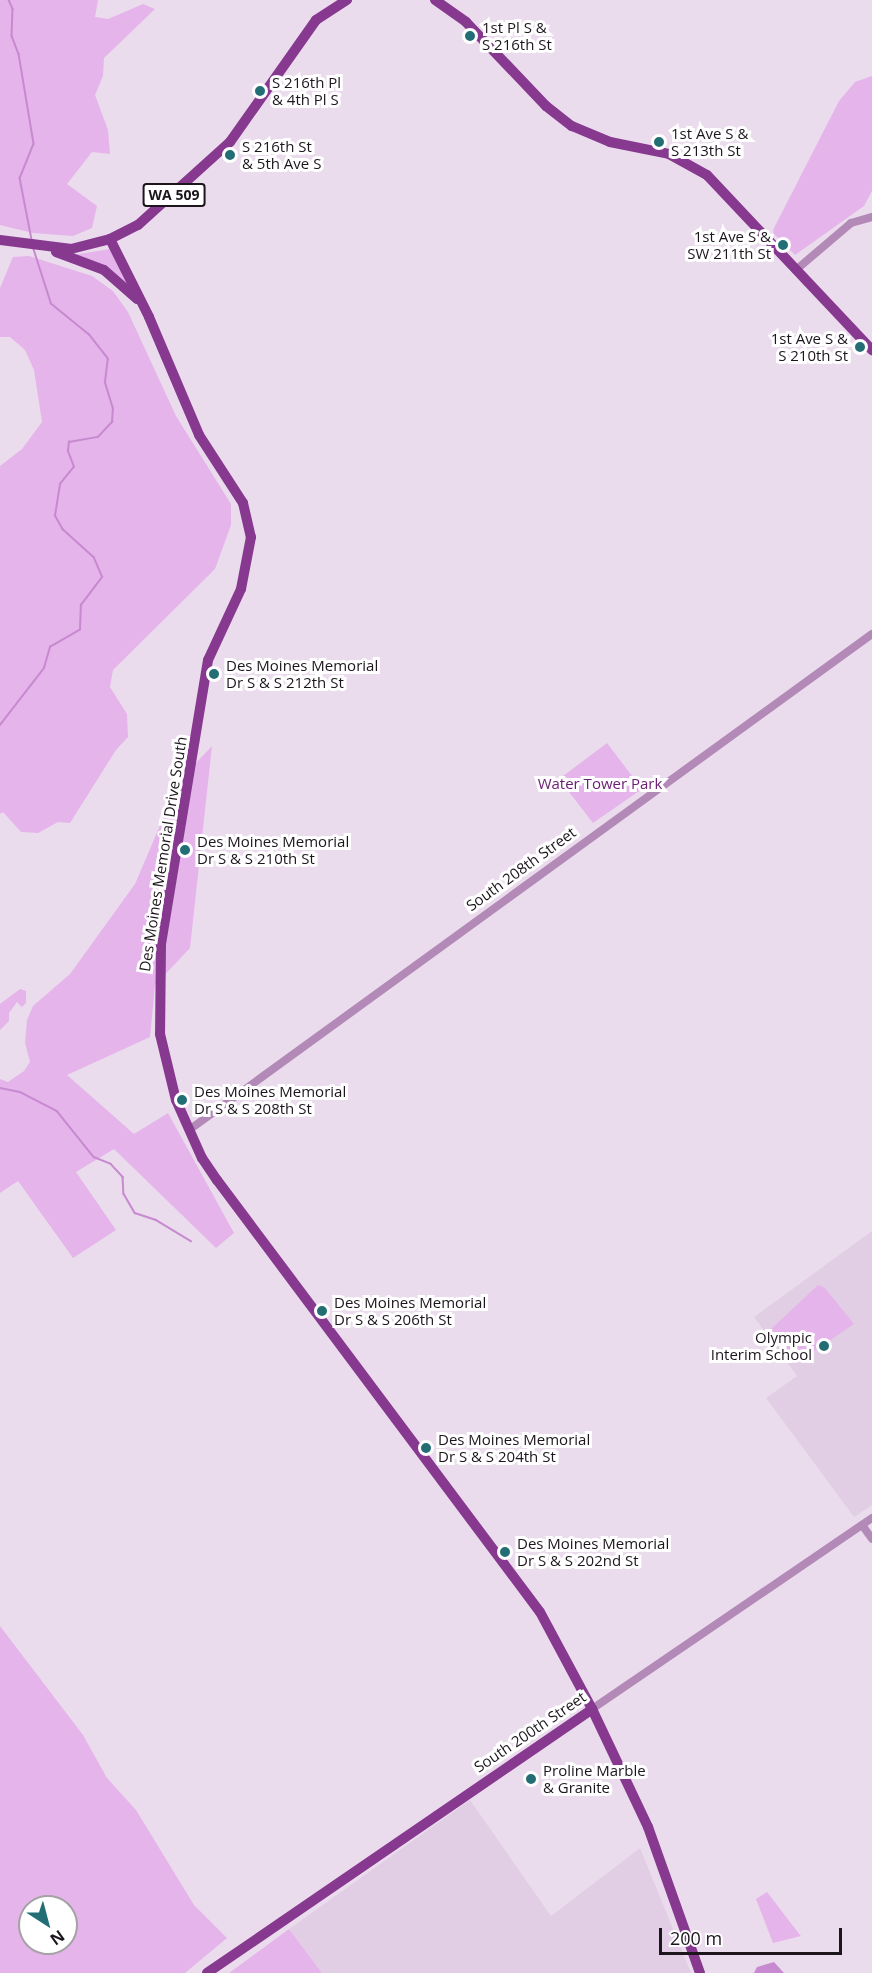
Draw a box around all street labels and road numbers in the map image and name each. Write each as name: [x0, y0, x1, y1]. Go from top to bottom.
road number: WA 509: [142, 184, 206, 206]
street label: Des Moines Memorial Drive South: [136, 735, 190, 973]
street label: South 208th Street: [463, 823, 579, 915]
street label: South 200th Street: [471, 1688, 589, 1776]

